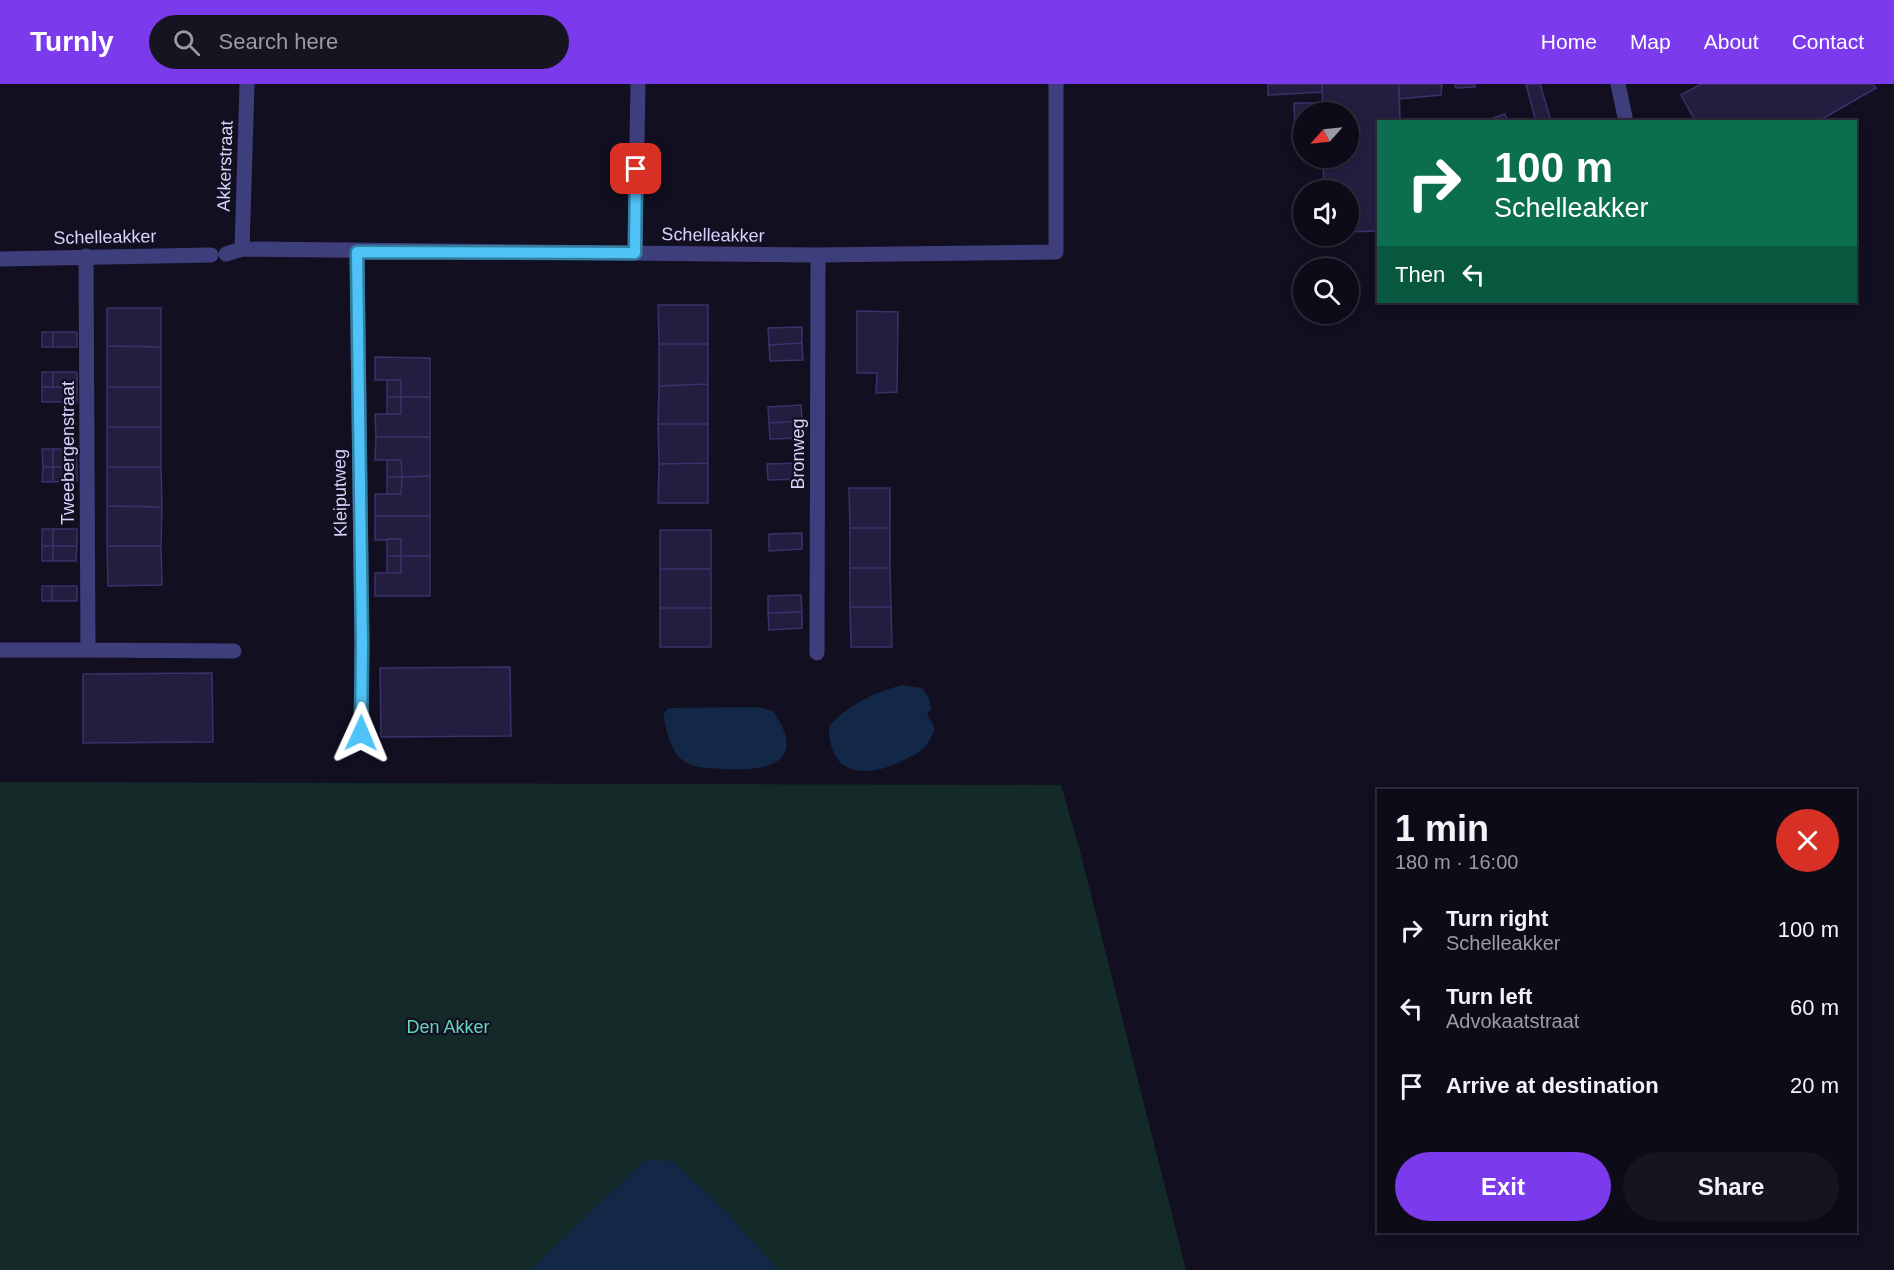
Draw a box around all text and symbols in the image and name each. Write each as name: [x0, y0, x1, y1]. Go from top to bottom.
search box: [149, 15, 569, 69]
text: Turnly: [30, 26, 113, 57]
icon: search: [170, 26, 203, 59]
text: Search here: [218, 29, 338, 54]
text: Home: [1541, 30, 1597, 53]
text: Map: [1630, 30, 1671, 53]
text: About: [1704, 30, 1759, 53]
text: Contact: [1792, 30, 1864, 53]
north arrow: [1293, 102, 1359, 168]
map controls: [1293, 102, 1359, 324]
street label: Akkerstraat: [213, 120, 237, 212]
pin: [610, 143, 661, 194]
icon: right: [1395, 144, 1473, 222]
text: 100 m: [1494, 144, 1613, 191]
icon: arrive: [619, 152, 652, 185]
button: sound: [1293, 180, 1359, 246]
text: Schelleakker: [1494, 193, 1649, 223]
street label: Schelleakker: [661, 224, 765, 246]
street label: Schelleakker: [53, 226, 157, 248]
button: search: [1293, 258, 1359, 324]
icon: left: [1457, 258, 1490, 291]
text: Then: [1395, 262, 1445, 287]
street label: Tweebergenstraat: [58, 381, 78, 525]
street label: Bronweg: [788, 418, 808, 490]
street label: Kleiputweg: [329, 449, 351, 537]
position arrow: [329, 701, 393, 765]
text: 1 min: [1395, 808, 1489, 849]
button: close: [1776, 809, 1839, 872]
text: 180 m · 16:00: [1395, 851, 1518, 873]
text: Turn right: [1446, 906, 1548, 931]
icon: right: [1395, 914, 1428, 947]
text: 100 m: [1778, 917, 1839, 942]
text: Schelleakker: [1446, 932, 1561, 954]
text: Turn left: [1446, 984, 1532, 1009]
icon: left: [1395, 992, 1428, 1025]
text: 60 m: [1790, 995, 1839, 1020]
text: Advokaatstraat: [1446, 1010, 1579, 1032]
park label: Den Akker: [406, 1017, 490, 1037]
icon: arrive: [1395, 1070, 1428, 1103]
text: Arrive at destination: [1446, 1073, 1659, 1098]
text: 20 m: [1790, 1073, 1839, 1098]
button: Exit: [1395, 1152, 1611, 1221]
button: Share: [1623, 1152, 1839, 1221]

